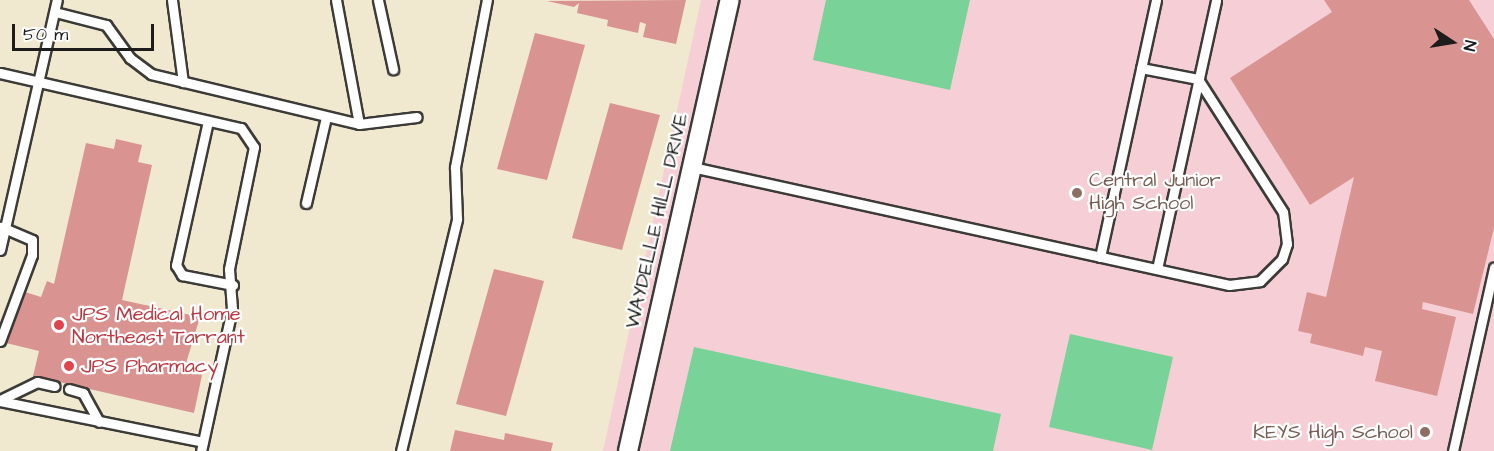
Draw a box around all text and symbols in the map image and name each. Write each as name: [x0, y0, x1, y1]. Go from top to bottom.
scale bar: [15, 12, 158, 50]
north arrow: [1422, 12, 1482, 72]
text: 50 m: [23, 22, 68, 47]
text: N: [1458, 39, 1481, 53]
street label: WAYDELLE HILL DRIVE: [621, 111, 693, 331]
place label: Central Junior High School: [1089, 169, 1220, 216]
marker: Central Junior High School: [1070, 186, 1084, 200]
place label: JPS Medical Home Northeast Tarrant: [72, 302, 245, 349]
marker: JPS Medical Home Northeast Tarrant: [50, 316, 68, 334]
place label: JPS Pharmacy: [81, 354, 218, 378]
marker: JPS Pharmacy: [62, 359, 76, 373]
place label: KEYS High School: [1253, 420, 1413, 444]
marker: KEYS High School: [1418, 425, 1432, 439]

